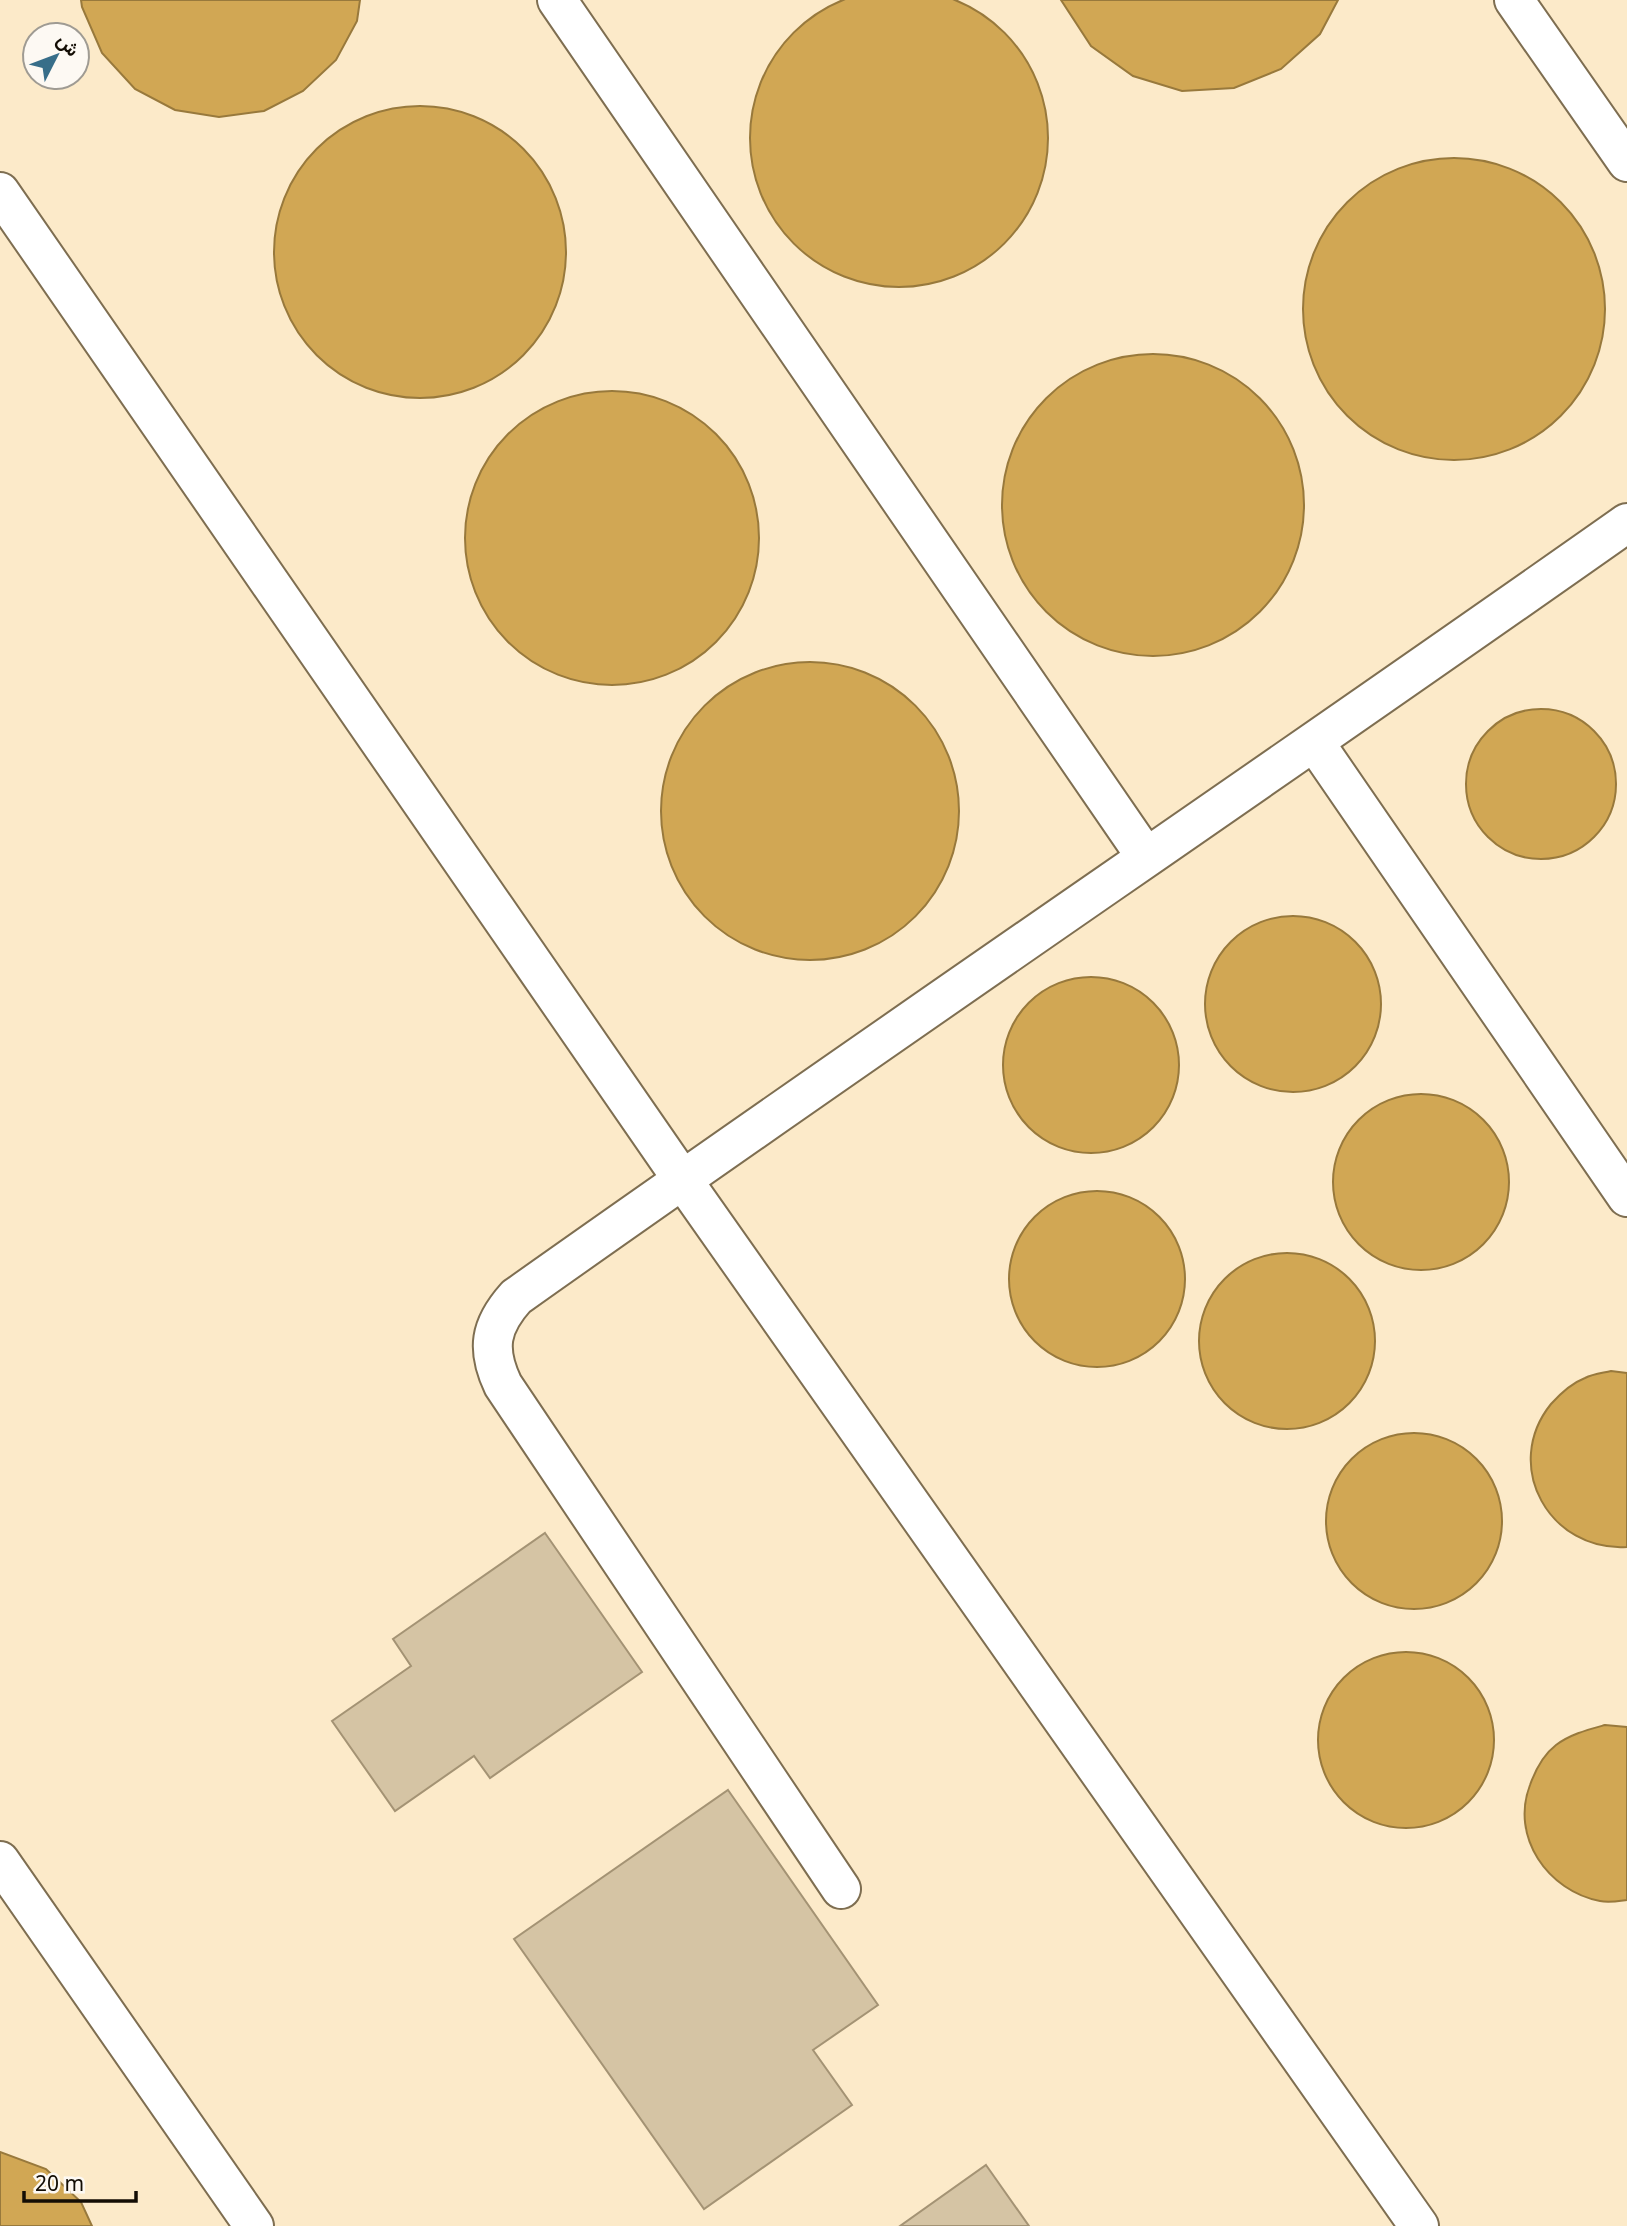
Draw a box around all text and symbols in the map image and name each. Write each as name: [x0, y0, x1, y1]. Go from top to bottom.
north arrow: [21, 21, 91, 91]
text: ش: [51, 27, 86, 62]
scale bar: [24, 2160, 136, 2204]
text: 20 m: [35, 2169, 84, 2197]

